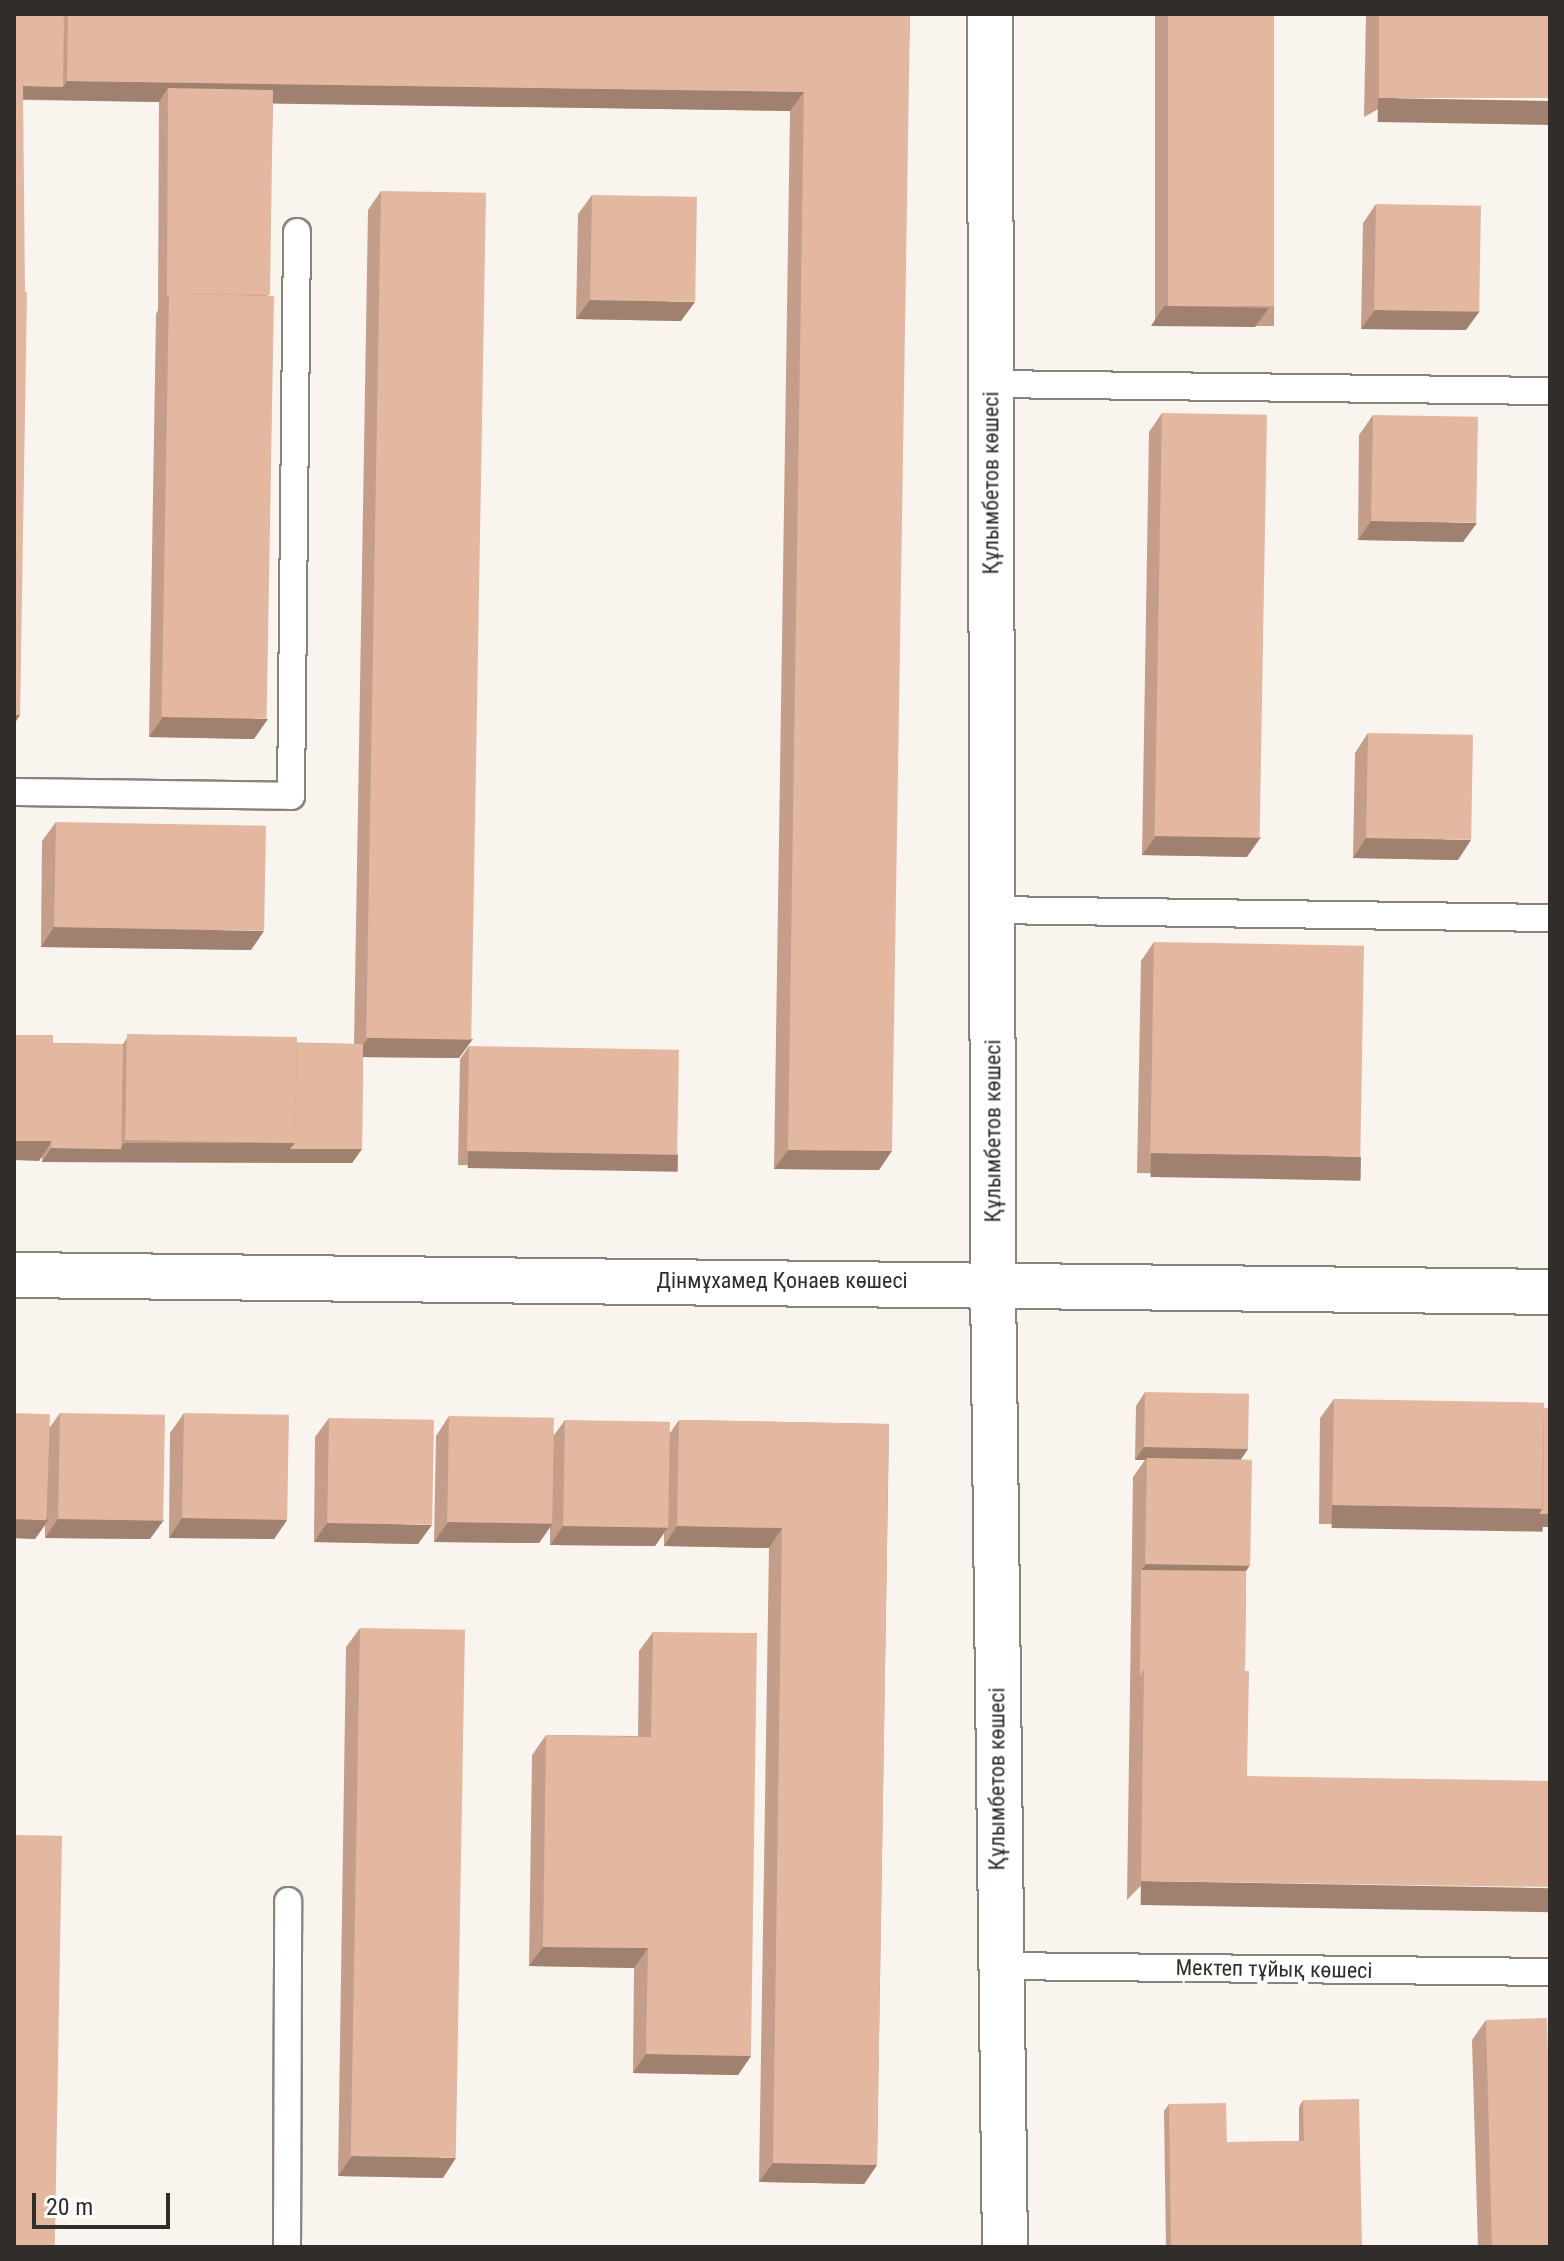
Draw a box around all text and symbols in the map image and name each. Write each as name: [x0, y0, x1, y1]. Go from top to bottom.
street label: Құлымбетов көшесі: [978, 391, 1004, 575]
street label: Құлымбетов көшесі: [980, 1039, 1006, 1223]
street label: Дінмұхамед Қонаев көшесі: [656, 1268, 908, 1294]
street label: Құлымбетов көшесі: [984, 1687, 1010, 1871]
street label: Мектеп тұйық көшесі: [1175, 1954, 1373, 1984]
scale bar: [36, 2177, 174, 2227]
text: 20 m: [46, 2193, 93, 2221]

